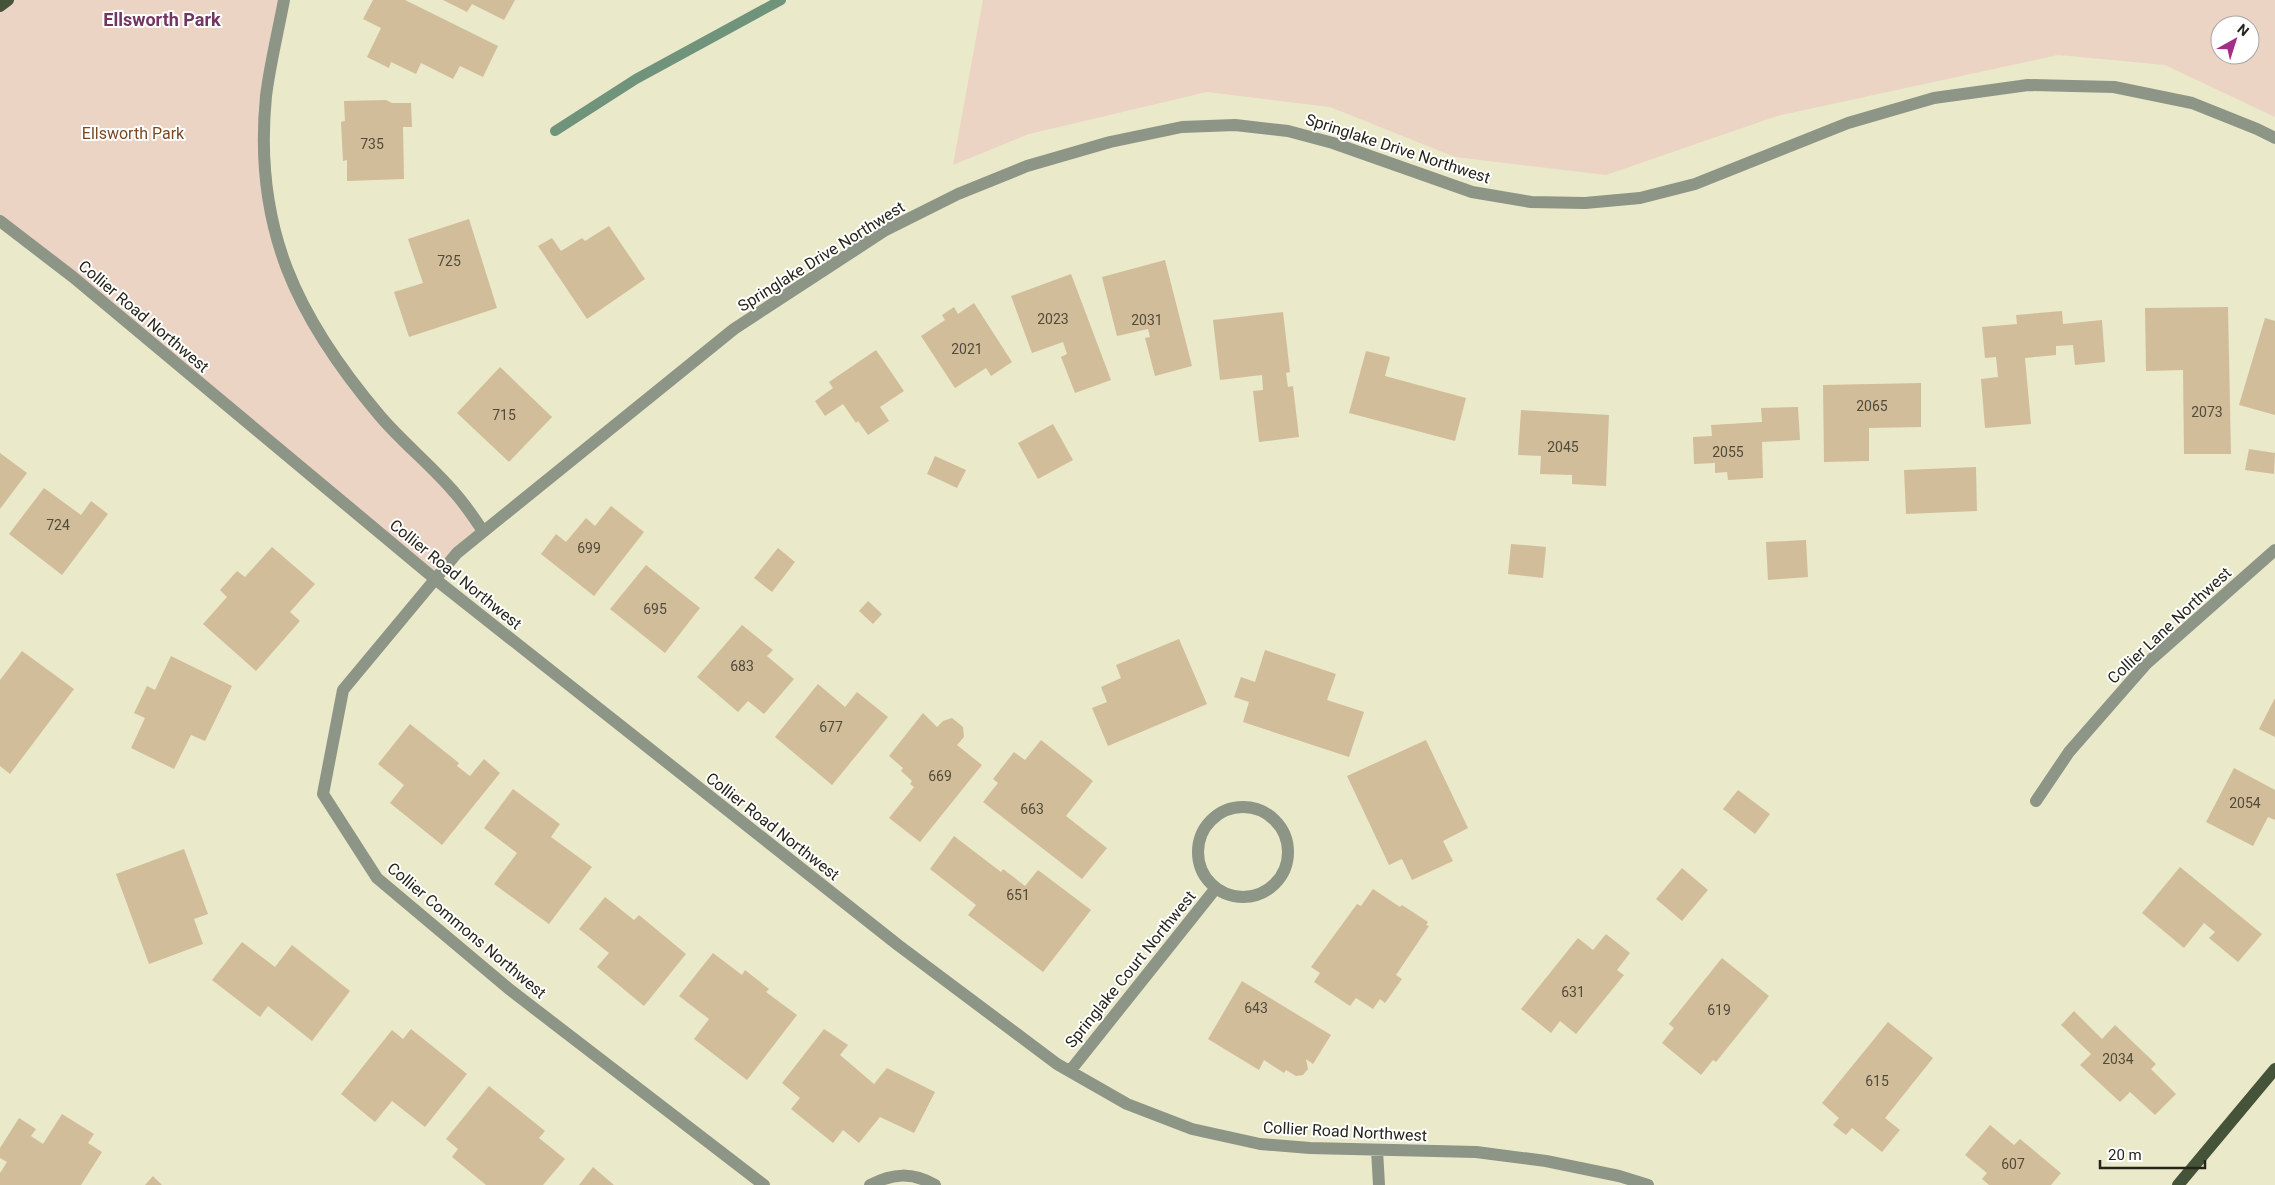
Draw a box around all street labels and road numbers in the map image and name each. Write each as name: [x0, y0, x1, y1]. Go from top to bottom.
street label: Springlake Drive Northwest: [1303, 110, 1493, 187]
street label: Springlake Drive Northwest: [734, 197, 908, 316]
street label: Collier Road Northwest: [75, 256, 213, 376]
street label: Collier Road Northwest: [386, 515, 525, 633]
street label: Collier Lane Northwest: [2104, 563, 2235, 688]
street label: Collier Road Northwest: [702, 768, 843, 884]
street label: Collier Commons Northwest: [383, 858, 550, 1002]
street label: Springlake Court Northwest: [1061, 887, 1200, 1052]
street label: Collier Road Northwest: [1263, 1118, 1427, 1145]

